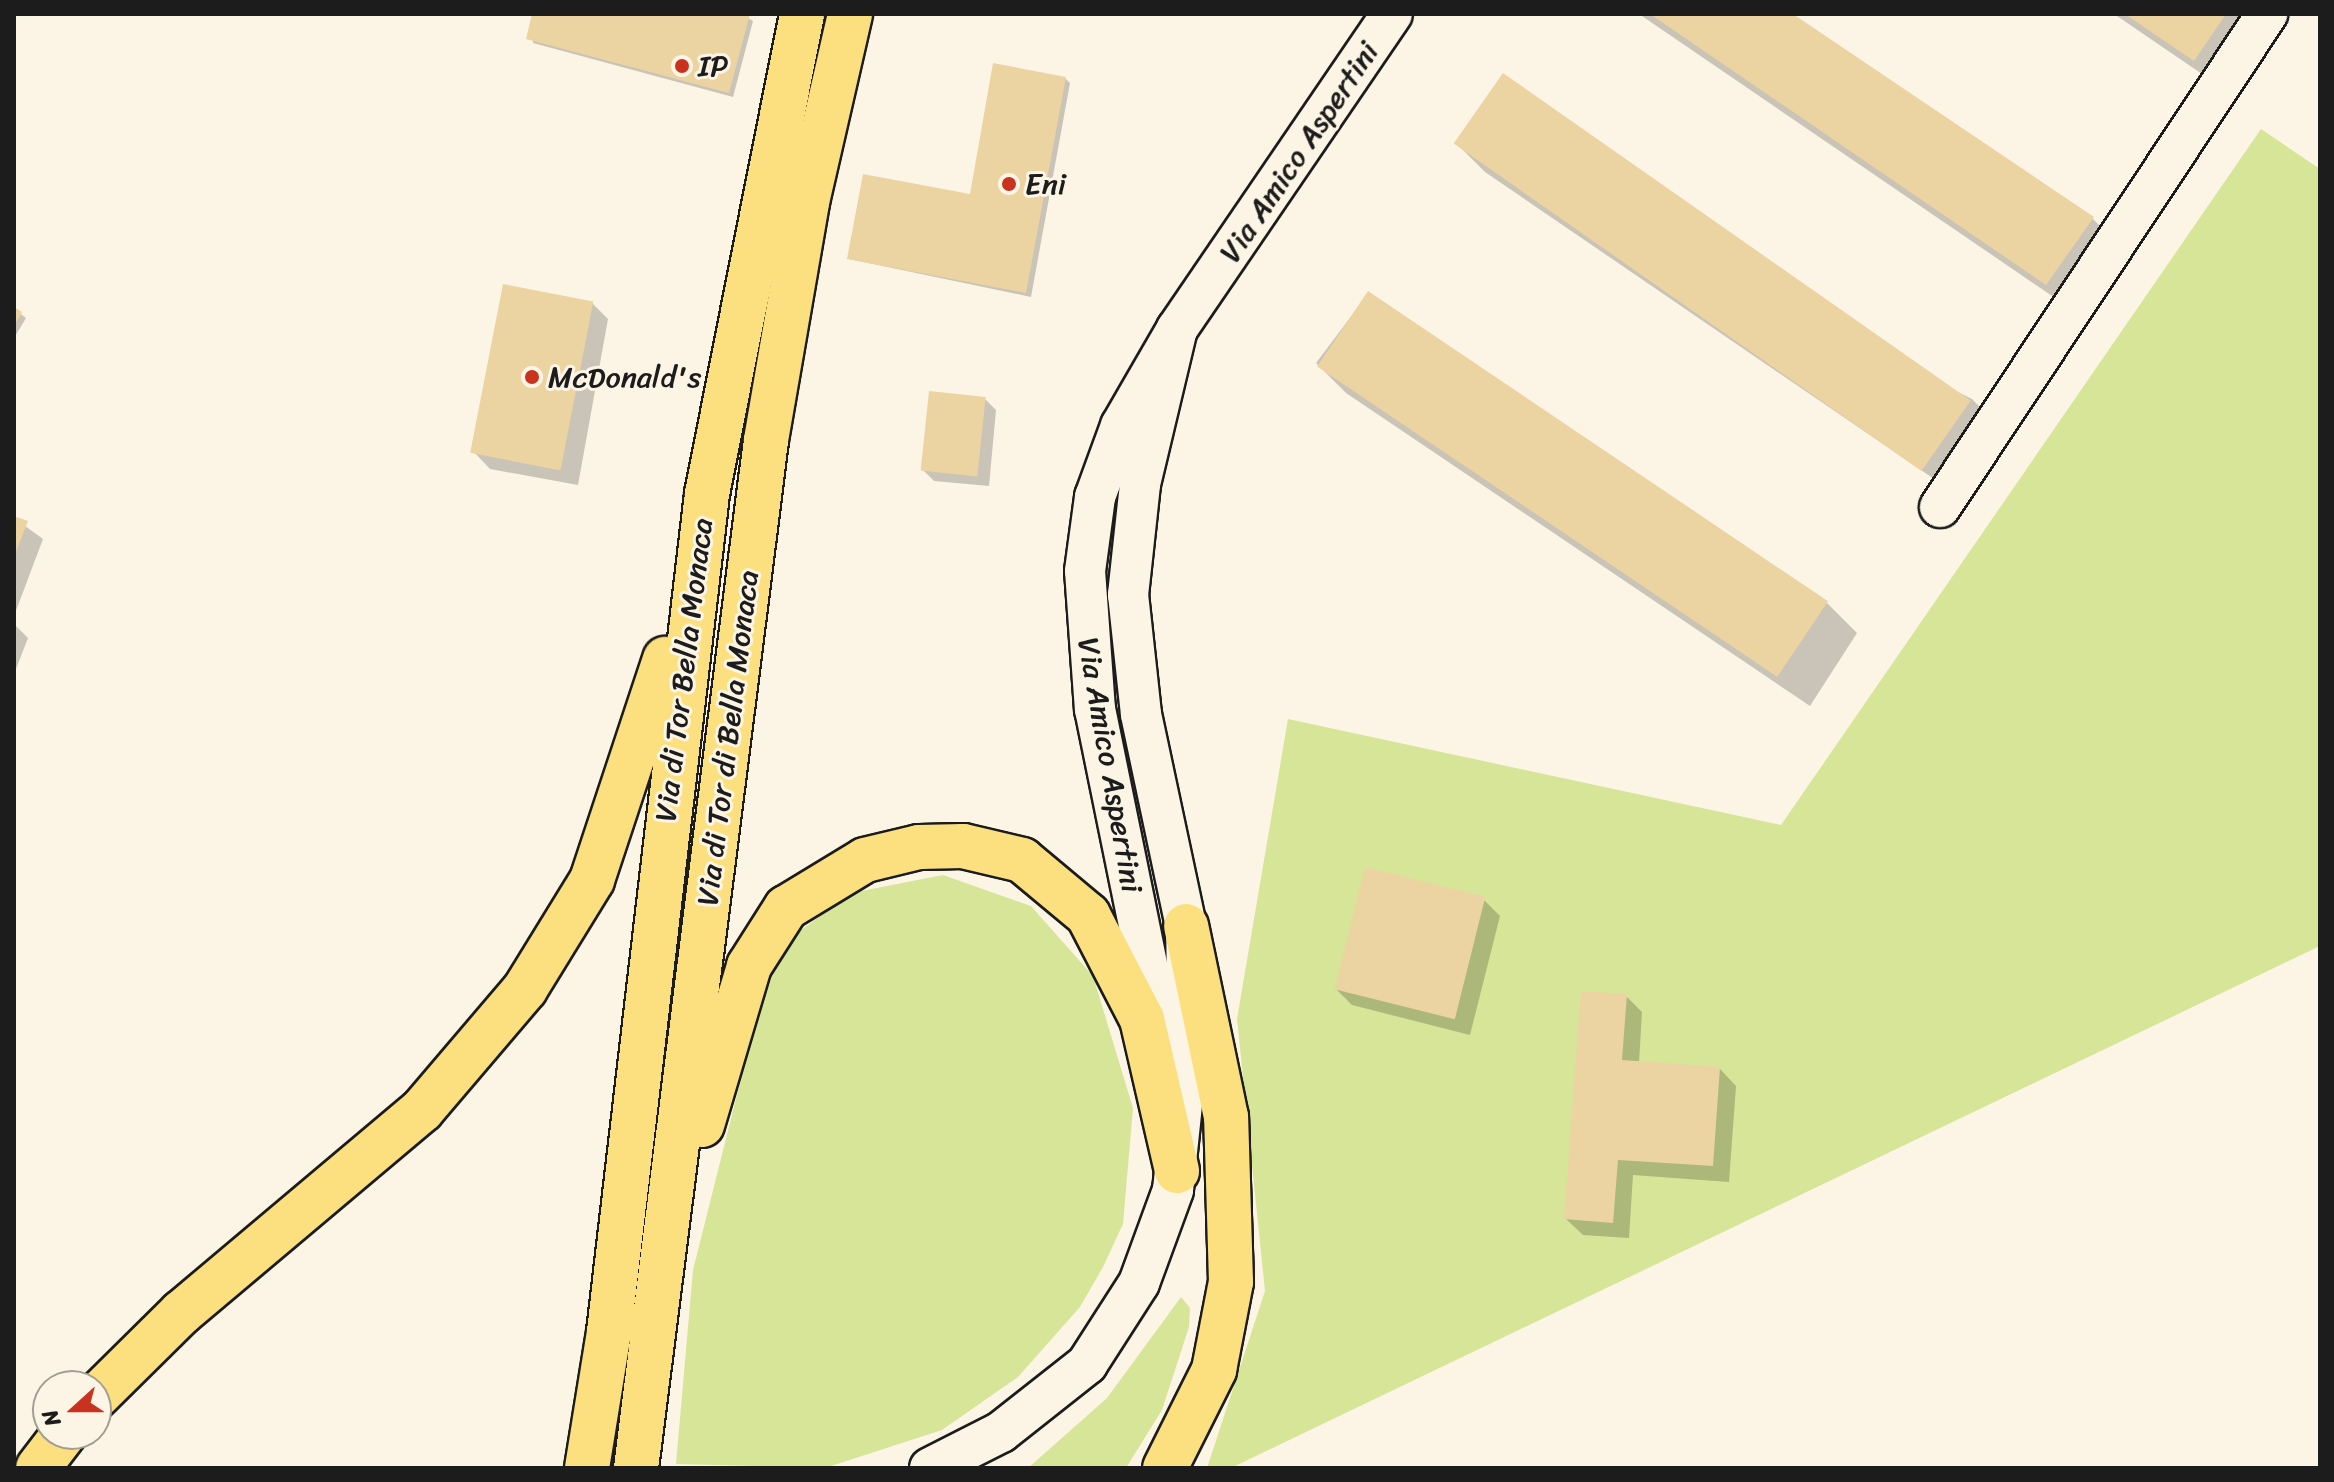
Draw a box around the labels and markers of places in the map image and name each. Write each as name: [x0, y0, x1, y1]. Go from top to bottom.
place label: IP: [698, 48, 728, 84]
marker: IP: [673, 57, 691, 75]
place label: Eni: [1025, 166, 1066, 202]
marker: Eni: [1000, 175, 1018, 193]
place label: McDonald's: [548, 359, 701, 395]
marker: McDonald's: [523, 368, 541, 386]

